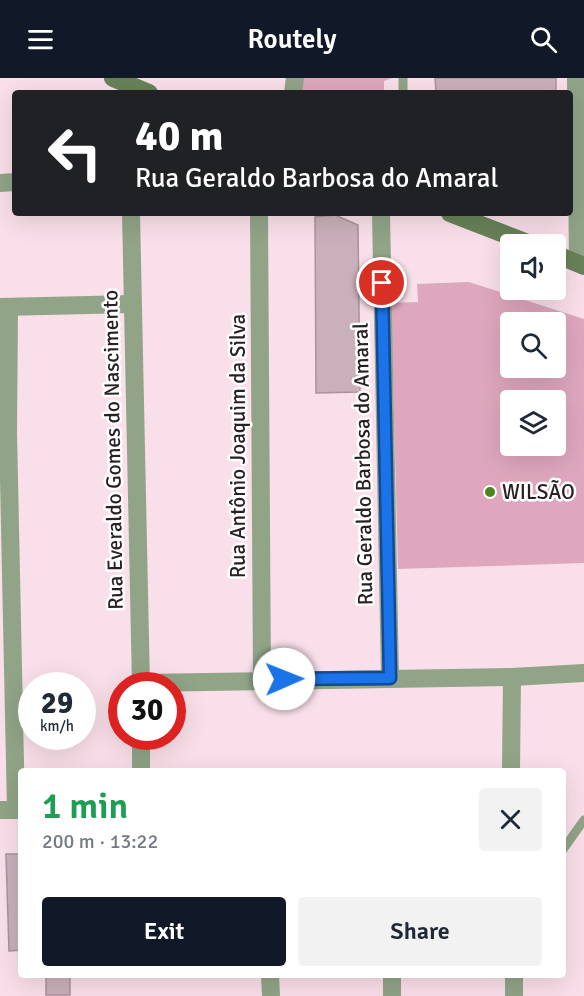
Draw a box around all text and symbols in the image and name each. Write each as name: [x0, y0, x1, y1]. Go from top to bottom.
icon: menu: [24, 23, 57, 56]
text: Routely: [248, 23, 336, 56]
icon: search: [527, 23, 560, 56]
text: 40 m: [135, 111, 224, 162]
icon: left: [36, 114, 114, 192]
text: Rua Geraldo Barbosa do Amaral: [135, 162, 498, 195]
map controls: [500, 234, 566, 456]
button: sound: [500, 234, 566, 300]
pin: [356, 257, 407, 308]
icon: arrive: [365, 266, 398, 299]
street label: Rua Everaldo Gomes do Nascimento: [97, 290, 129, 610]
button: search: [500, 312, 566, 378]
street label: Rua Antônio Joaquim da Silva: [225, 314, 251, 578]
street label: Rua Geraldo Barbosa do Amaral: [348, 322, 378, 606]
button: layers: [500, 390, 566, 456]
place label: WILSÃO: [502, 479, 575, 505]
marker: WILSÃO: [483, 485, 497, 499]
position arrow: [252, 647, 316, 711]
speed limit sign: 30: [108, 672, 186, 750]
text: 29: [41, 685, 73, 722]
text: km/h: [40, 717, 74, 735]
text: 1 min: [42, 784, 128, 829]
button: close: [479, 788, 542, 851]
text: 200 m · 13:22: [42, 829, 158, 854]
button: Exit: [42, 897, 286, 966]
button: Share: [298, 897, 542, 966]

